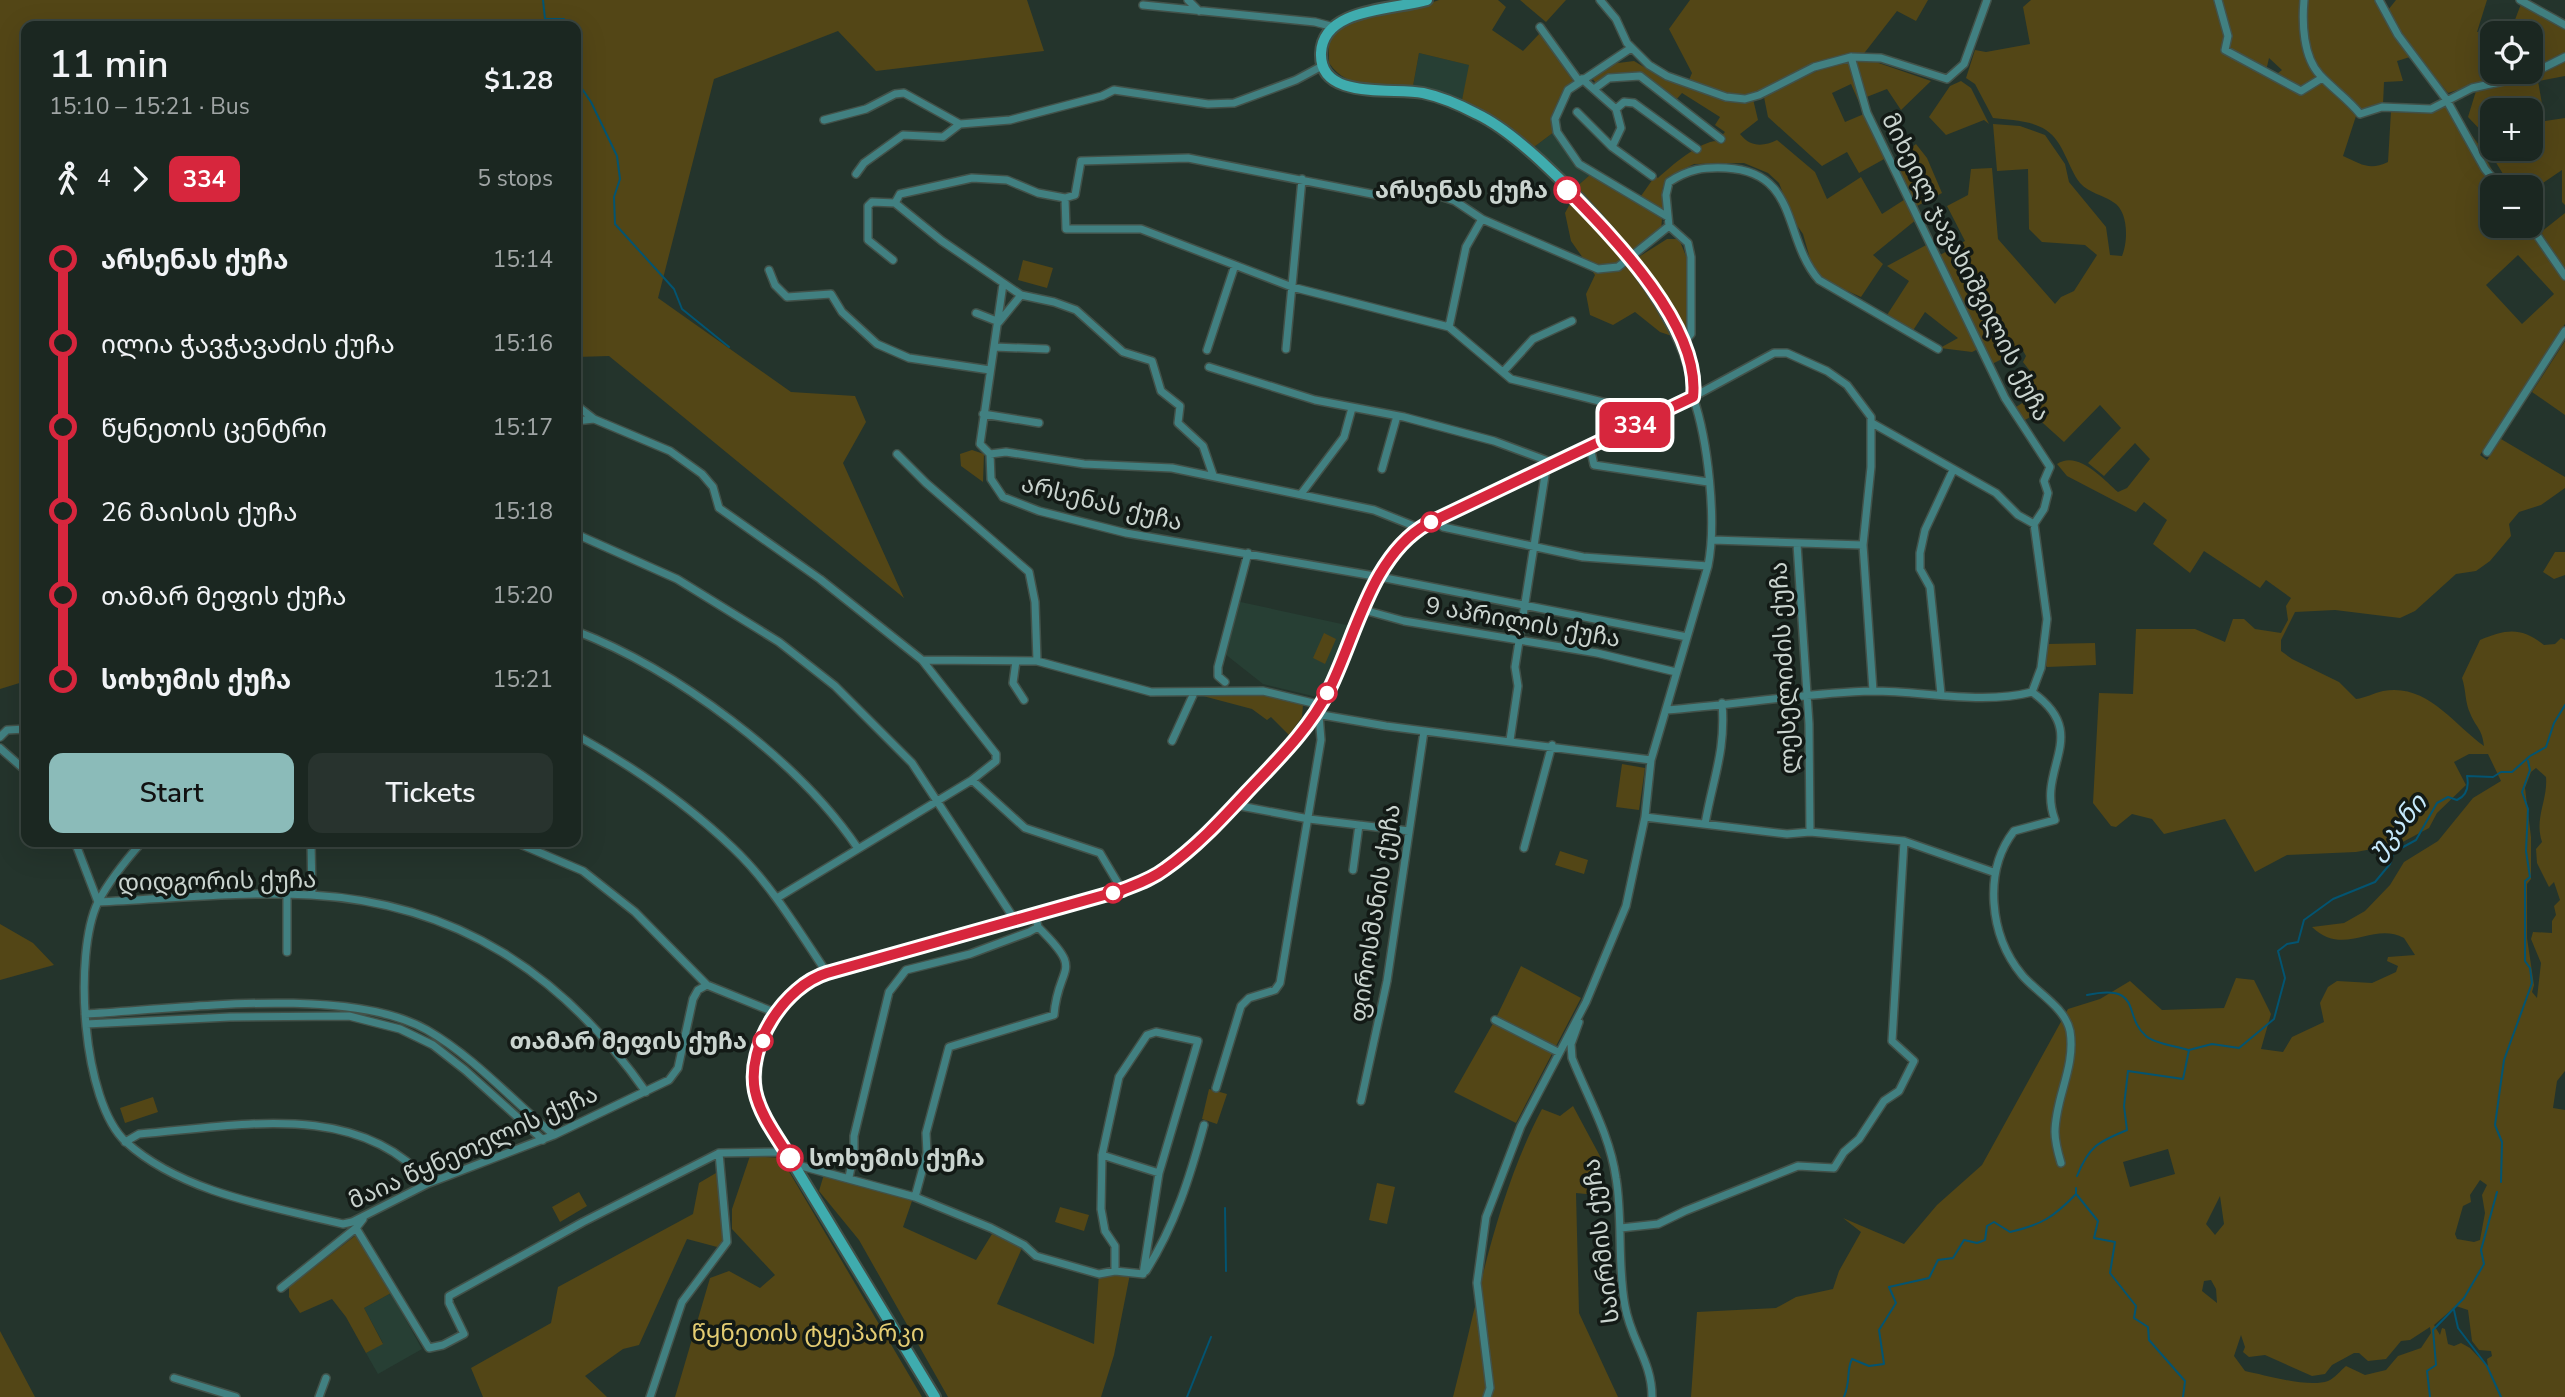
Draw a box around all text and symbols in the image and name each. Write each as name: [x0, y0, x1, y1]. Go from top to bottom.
map controls: [2480, 21, 2543, 238]
button: locate: [2480, 21, 2543, 84]
text: 11 min: [49, 39, 169, 90]
text: $1.28: [484, 63, 553, 98]
text: 15:10 – 15:21 · Bus: [49, 91, 250, 122]
button: +: [2480, 98, 2543, 161]
street label: მიხეილ ჯავახიშვილის ქუჩა: [1874, 107, 2058, 427]
icon: walk: [49, 160, 87, 198]
icon: forward: [121, 160, 159, 198]
text: 4: [97, 163, 111, 194]
text: 334: [183, 163, 226, 195]
text: 5 stops: [477, 163, 553, 194]
place label: არსენას ქუჩა: [1375, 174, 1548, 206]
button: −: [2480, 175, 2543, 238]
marker: არსენას ქუჩა: [1554, 177, 1580, 203]
text: არსენას ქუჩა: [101, 243, 288, 278]
text: 15:14: [493, 244, 553, 275]
text: ილია ჭავჭავაძის ქუჩა: [101, 327, 395, 362]
text: 15:16: [493, 328, 553, 359]
line badge: 334: [1595, 402, 1675, 448]
text: 334: [1613, 409, 1657, 441]
text: წყნეთის ცენტრი: [101, 411, 327, 446]
text: 15:17: [493, 412, 553, 443]
street label: არსენას ქუჩა: [1018, 468, 1186, 538]
text: 26 მაისის ქუჩა: [101, 495, 298, 530]
text: 15:18: [493, 496, 553, 527]
unlabelled marker: [1421, 512, 1441, 532]
street label: ლესელიძის ქუჩა: [1762, 561, 1806, 775]
text: თამარ მეფის ქუჩა: [101, 579, 347, 614]
text: 15:20: [493, 580, 553, 611]
street label: 9 აპრილის ქუჩა: [1423, 589, 1623, 655]
text: სოხუმის ქუჩა: [101, 663, 291, 698]
text: 15:21: [493, 664, 553, 695]
unlabelled marker: [1317, 683, 1337, 703]
button: Start: [49, 753, 294, 833]
button: Tickets: [308, 753, 553, 833]
water label: უკანი: [2359, 786, 2435, 867]
street label: ფიროსმანის ქუჩა: [1342, 802, 1408, 1024]
street label: დიდგორის ქუჩა: [117, 863, 317, 899]
unlabelled marker: [1103, 883, 1123, 903]
place label: თამარ მეფის ქუჩა: [510, 1025, 747, 1057]
marker: თამარ მეფის ქუჩა: [753, 1031, 773, 1051]
street label: მაია წყნეთელის ქუჩა: [343, 1078, 603, 1216]
place label: სოხუმის ქუჩა: [809, 1142, 985, 1174]
marker: სოხუმის ქუჩა: [777, 1145, 803, 1171]
street label: საირმის ქუჩა: [1575, 1157, 1627, 1325]
park label: წყნეთის ტყეპარკი: [691, 1317, 925, 1349]

